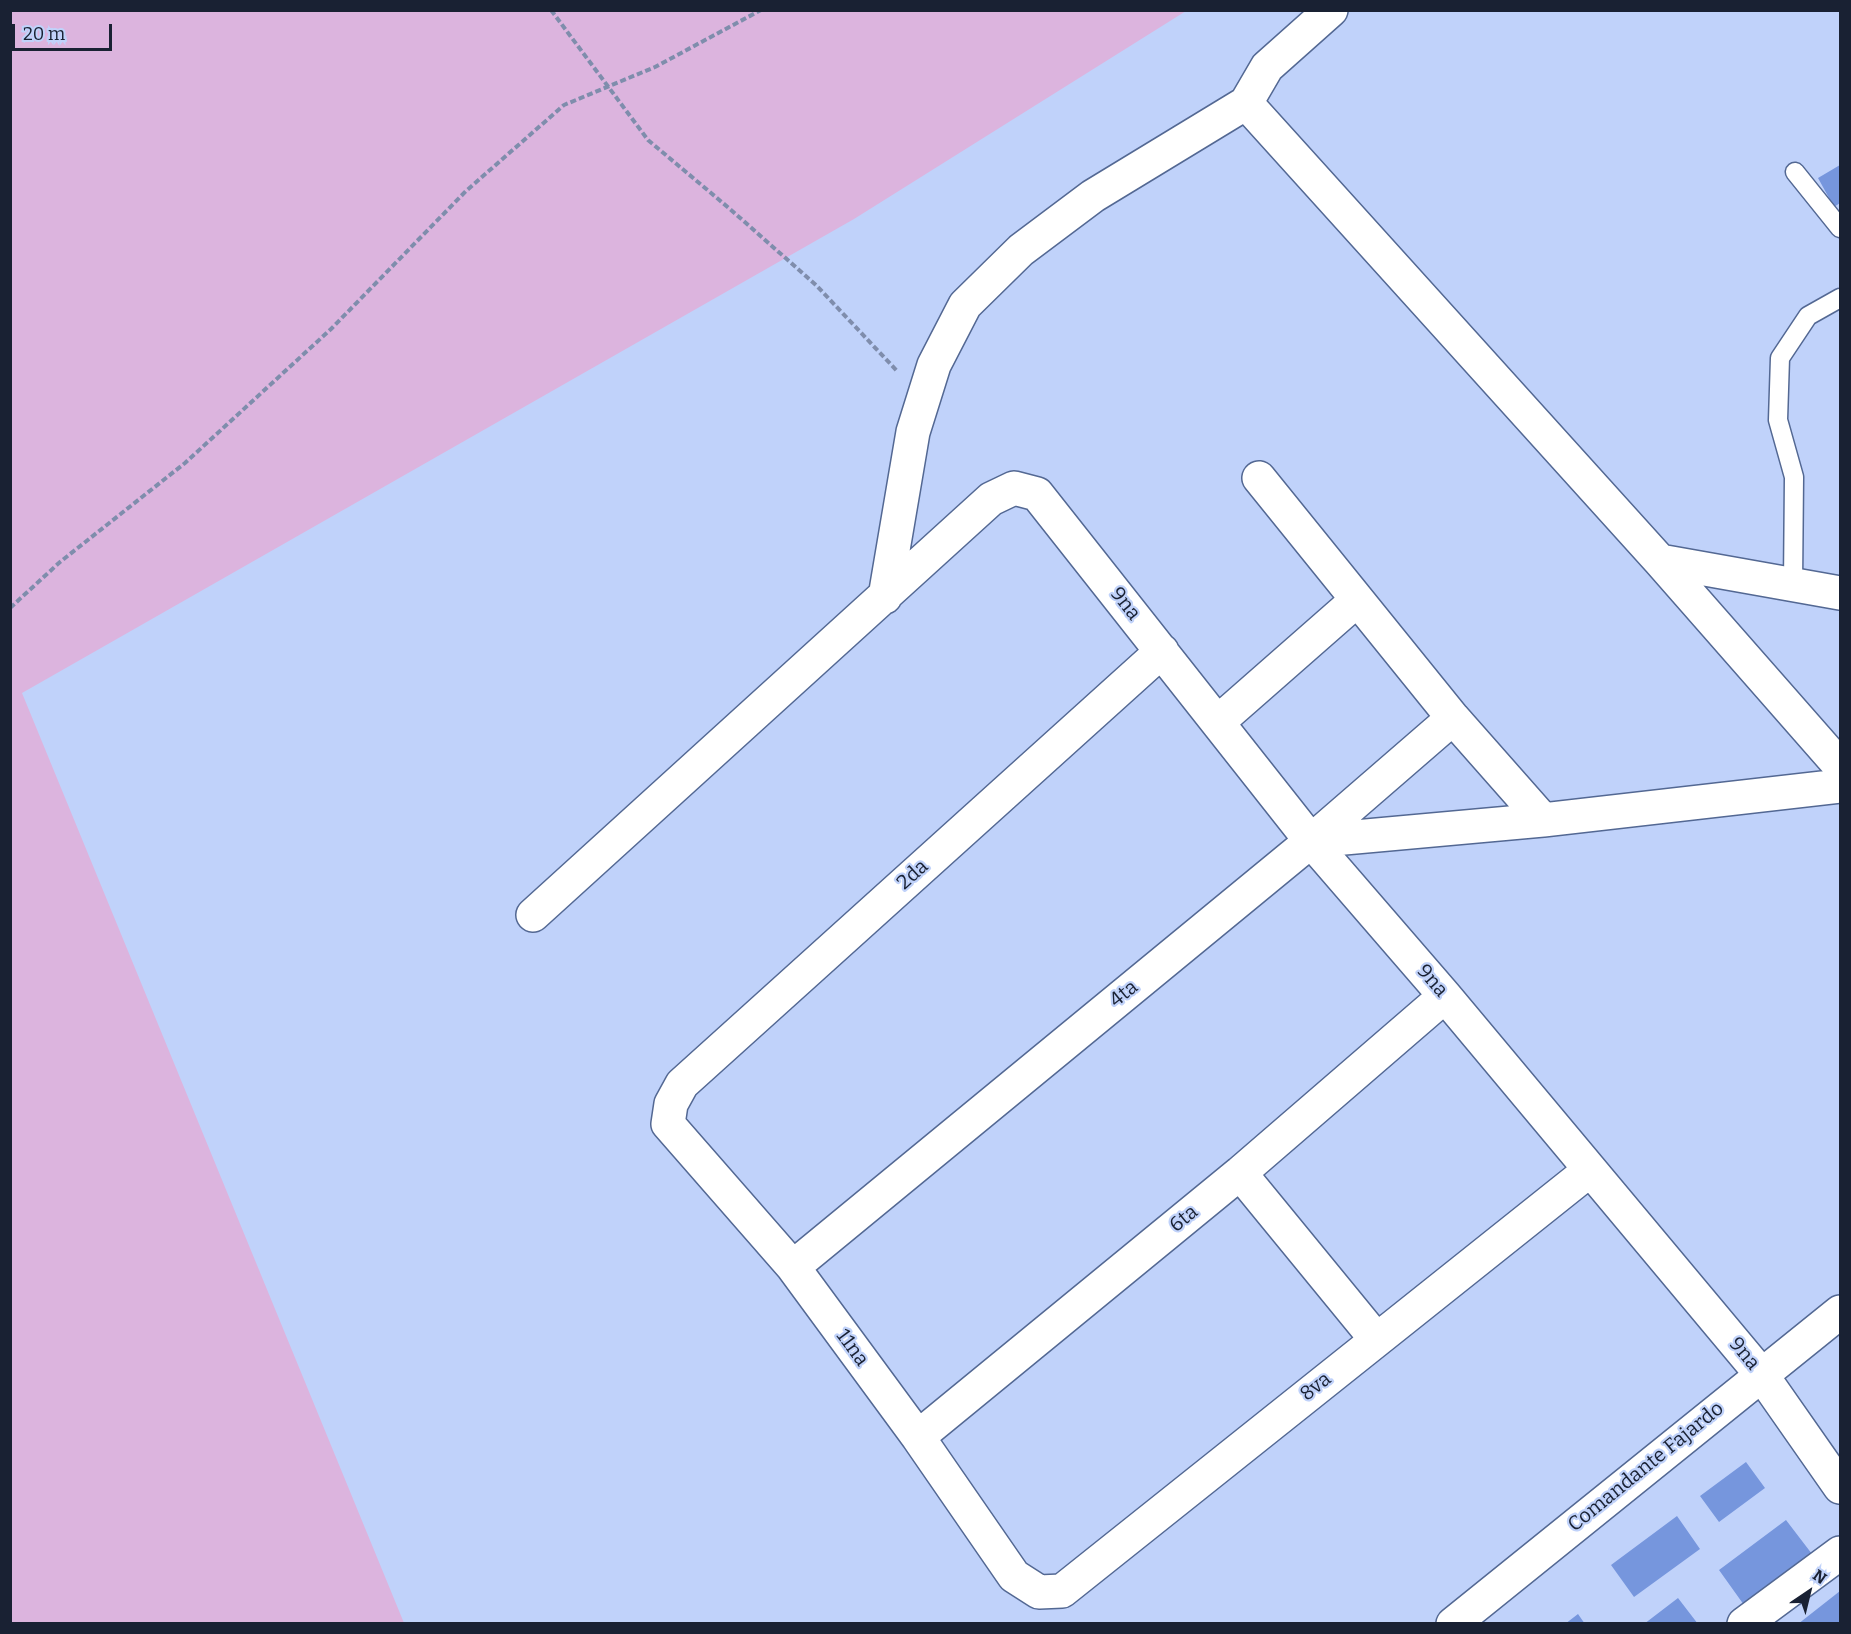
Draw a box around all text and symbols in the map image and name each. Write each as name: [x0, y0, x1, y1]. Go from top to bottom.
scale bar: [15, 12, 116, 50]
text: 20 m: [23, 23, 65, 45]
street label: 9na: [1105, 583, 1145, 625]
street label: 2da: [893, 855, 933, 895]
street label: 9na: [1411, 960, 1453, 1002]
street label: 4ta: [1105, 975, 1143, 1013]
street label: 6ta: [1165, 1200, 1203, 1238]
street label: 11na: [831, 1325, 873, 1371]
street label: 9na: [1723, 1333, 1765, 1375]
street label: 8va: [1296, 1367, 1336, 1407]
street label: Comandante Fajardo: [1563, 1397, 1729, 1537]
north arrow: [1779, 1562, 1839, 1622]
text: N: [1809, 1566, 1830, 1588]

